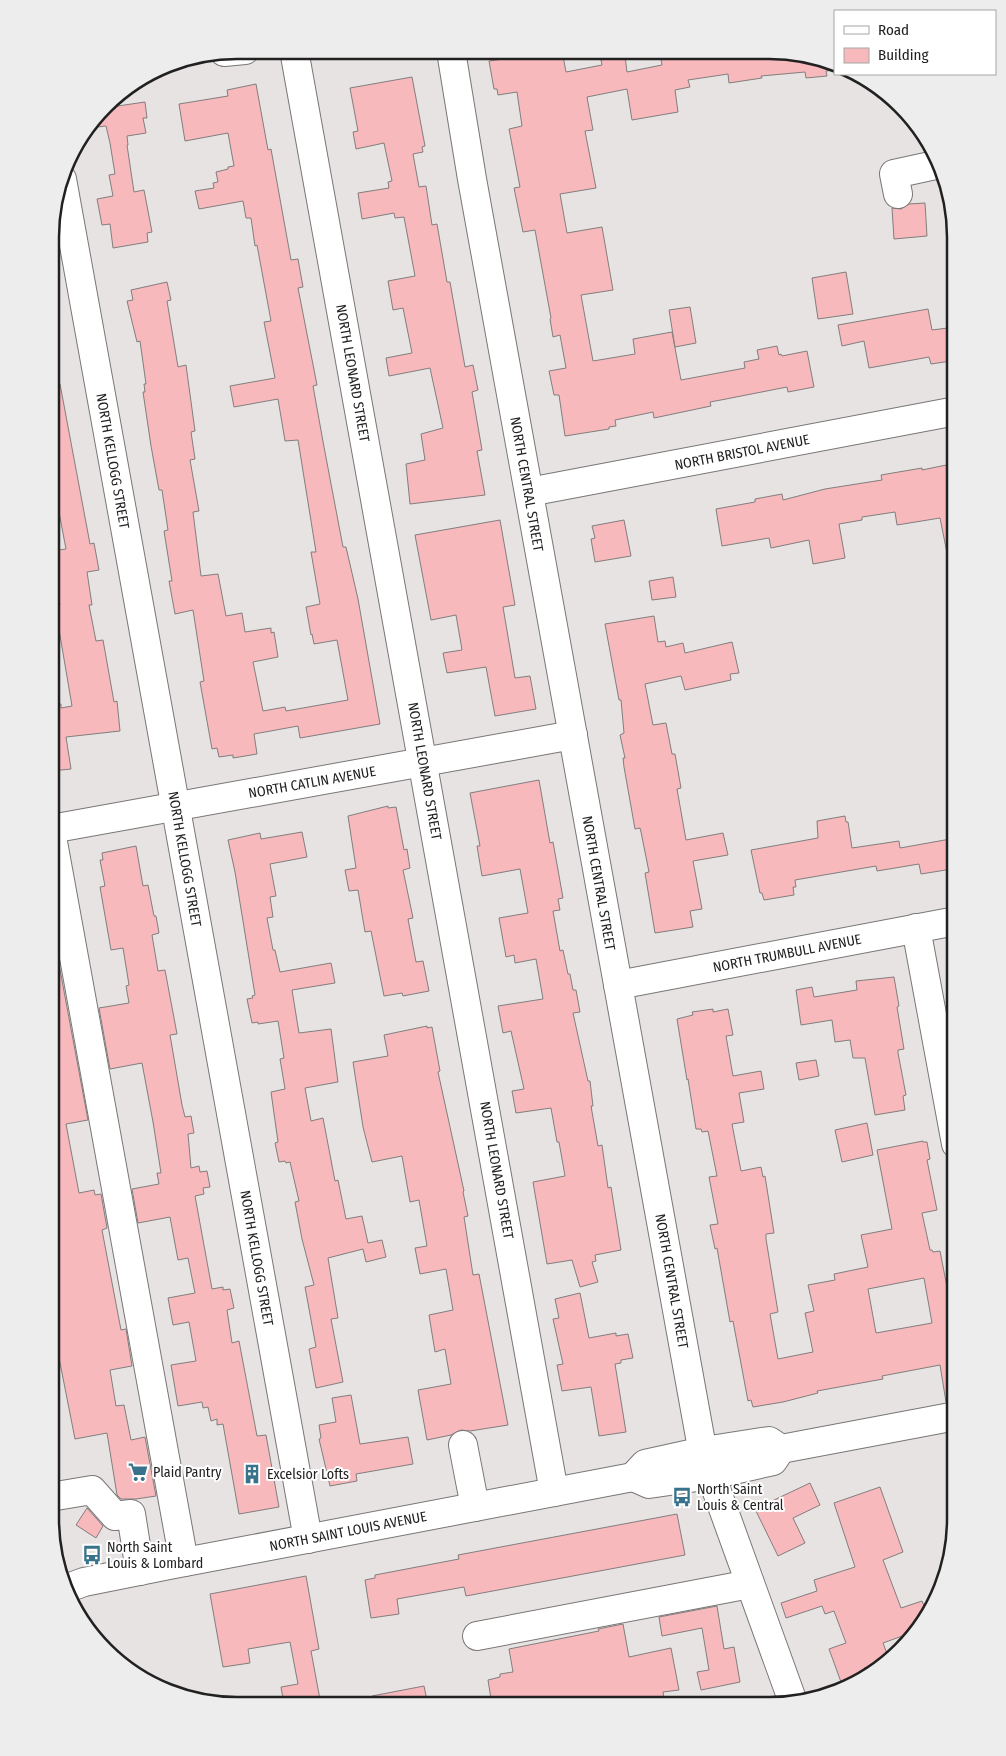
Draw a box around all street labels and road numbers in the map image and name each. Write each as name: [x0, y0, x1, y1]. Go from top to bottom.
street label: NORTH LEONARD STREET: [332, 303, 373, 444]
street label: NORTH KELLOGG STREET: [92, 392, 133, 531]
street label: NORTH CENTRAL STREET: [506, 415, 547, 553]
street label: NORTH BRISTOL AVENUE: [673, 431, 811, 474]
street label: NORTH LEONARD STREET: [404, 701, 445, 842]
street label: NORTH CATLIN AVENUE: [247, 763, 377, 802]
street label: NORTH KELLOGG STREET: [164, 790, 205, 929]
street label: NORTH CENTRAL STREET: [578, 814, 619, 952]
street label: NORTH TRUMBULL AVENUE: [711, 931, 863, 976]
street label: NORTH LEONARD STREET: [476, 1100, 517, 1241]
street label: NORTH KELLOGG STREET: [236, 1189, 277, 1328]
street label: NORTH CENTRAL STREET: [651, 1212, 692, 1350]
street label: NORTH SAINT LOUIS AVENUE: [268, 1508, 429, 1555]

